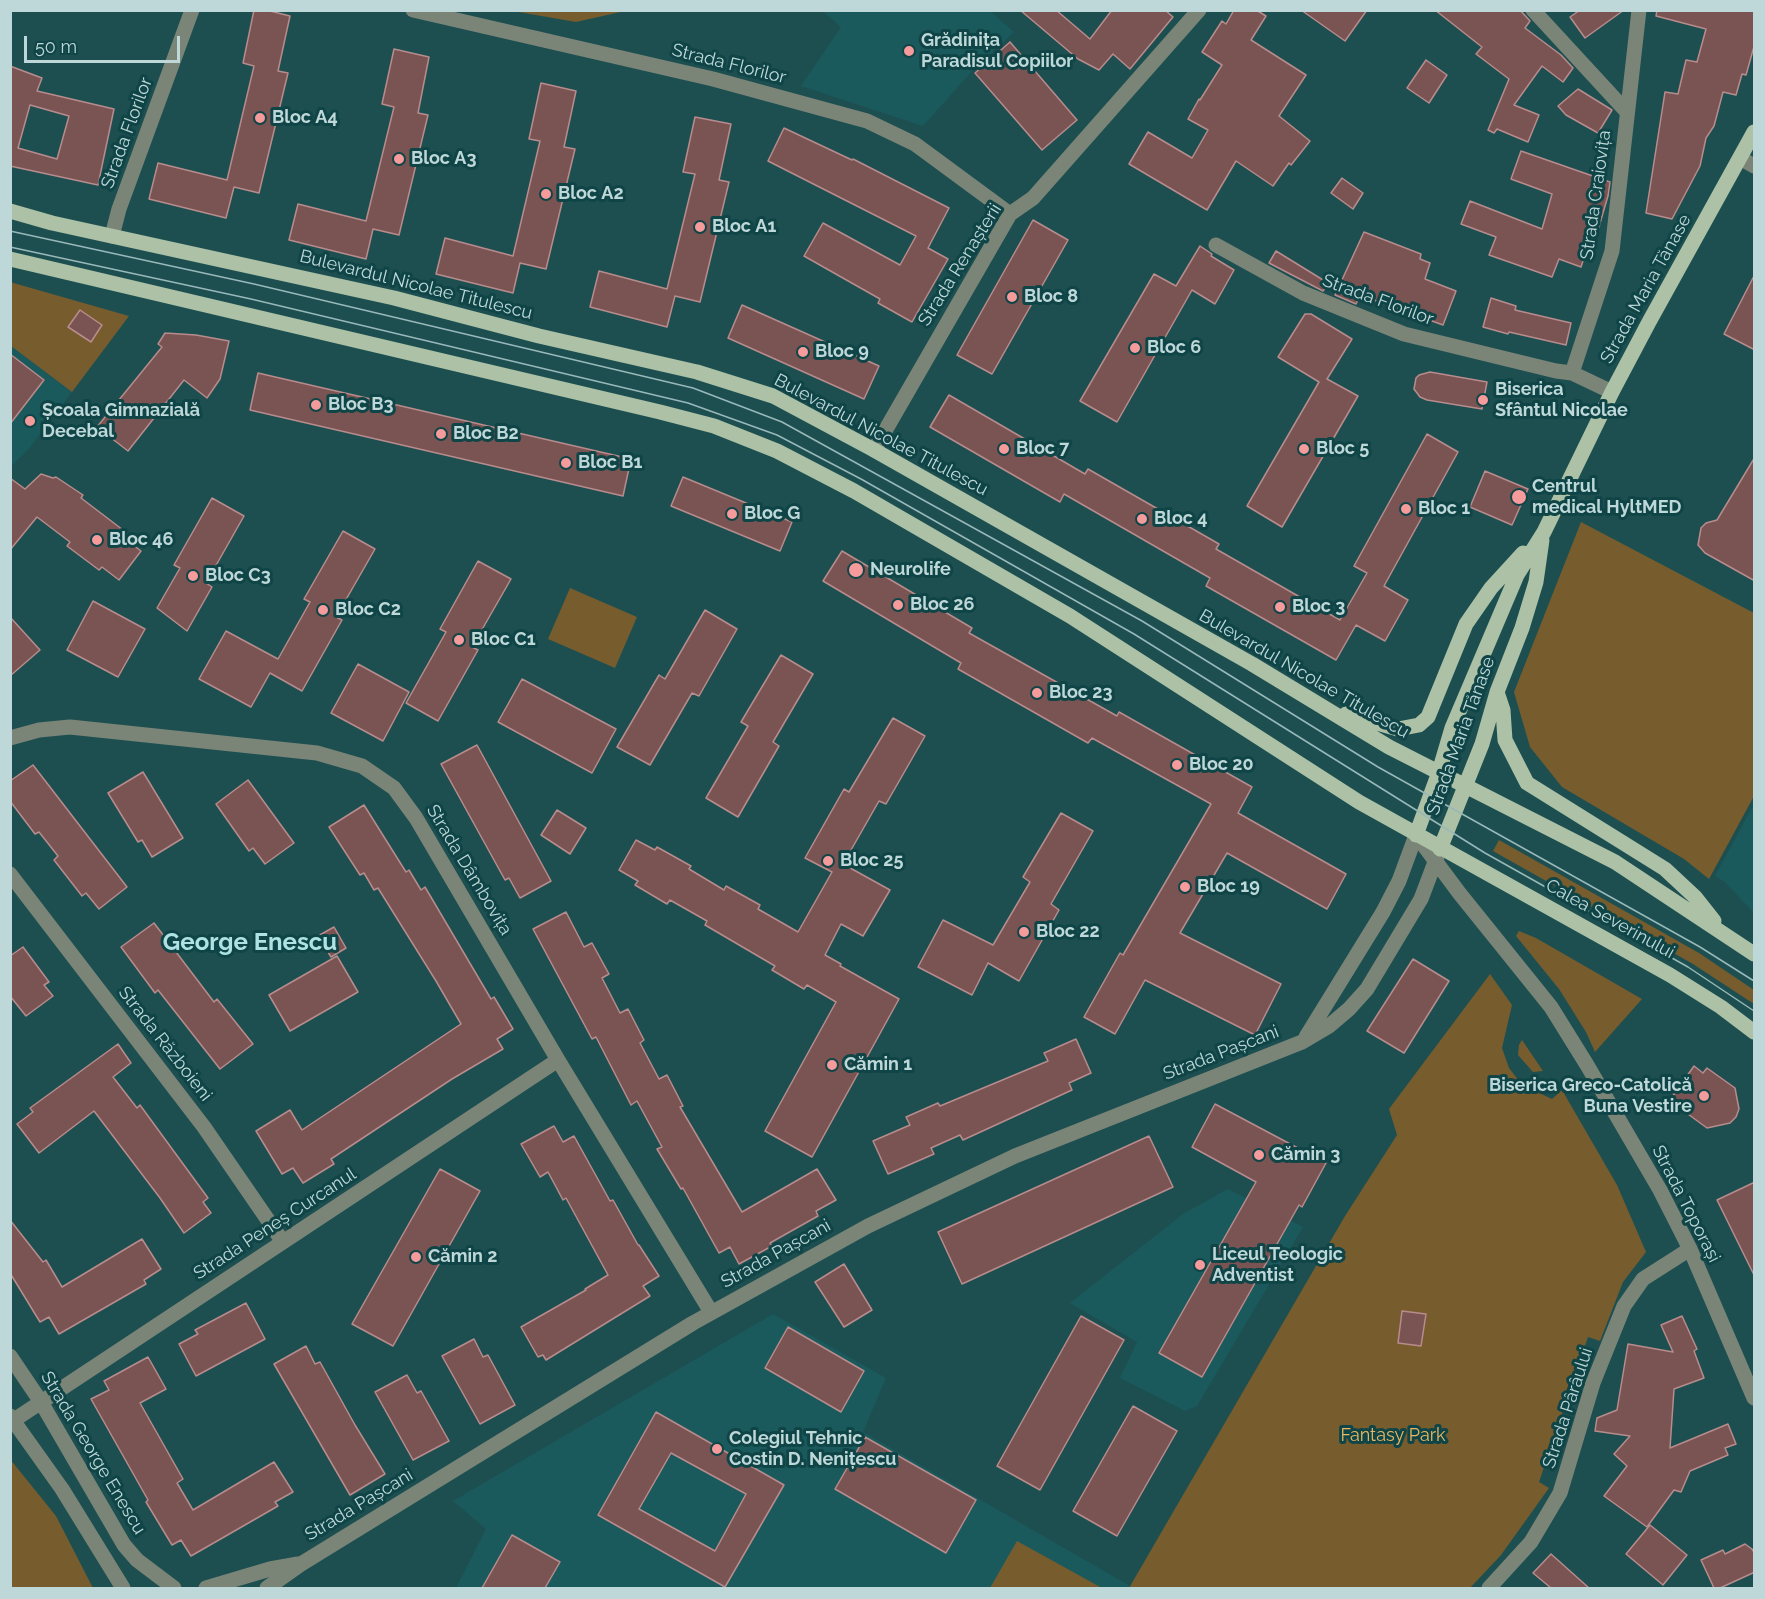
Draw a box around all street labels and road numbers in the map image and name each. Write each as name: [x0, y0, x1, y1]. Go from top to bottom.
street label: Strada Florilor: [670, 39, 788, 89]
street label: Strada Florilor: [97, 74, 157, 192]
street label: Strada Craiovița: [1576, 129, 1616, 261]
street label: Strada Renașterii: [914, 200, 1006, 330]
street label: Strada Maria Tănase: [1596, 211, 1696, 367]
street label: Bulevardul Nicolae Titulescu: [297, 246, 535, 324]
street label: Strada Florilor: [1319, 270, 1437, 330]
street label: Bulevardul Nicolae Titulescu: [770, 369, 992, 501]
street label: Bulevardul Nicolae Titulescu: [1195, 605, 1413, 743]
street label: Strada Maria Tănase: [1422, 654, 1500, 818]
street label: Strada Dâmbovița: [422, 801, 516, 939]
street label: Calea Severinului: [1542, 875, 1678, 963]
street label: Strada Războieni: [114, 982, 216, 1106]
street label: Strada Pașcani: [1160, 1021, 1282, 1085]
street label: Strada Toporași: [1647, 1142, 1725, 1266]
street label: Strada Peneș Curcanul: [190, 1163, 360, 1285]
street label: Strada Pașcani: [717, 1215, 835, 1293]
street label: Strada Pârâului: [1538, 1345, 1598, 1471]
street label: Strada George Enescu: [36, 1368, 150, 1538]
street label: Strada Pașcani: [301, 1464, 417, 1546]

